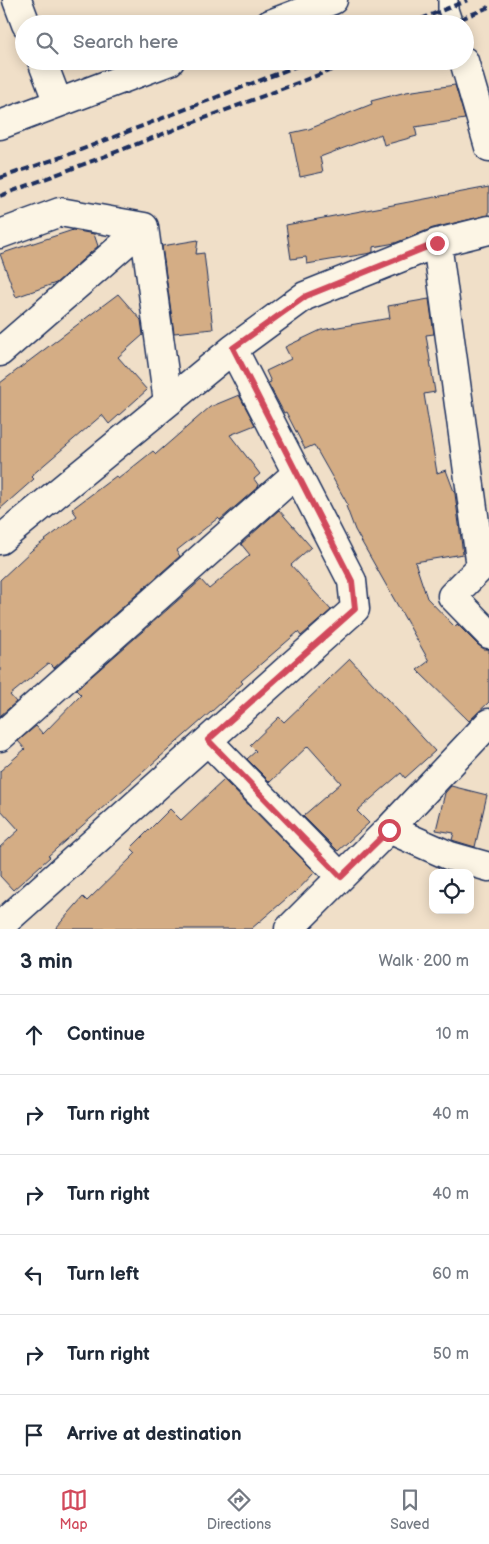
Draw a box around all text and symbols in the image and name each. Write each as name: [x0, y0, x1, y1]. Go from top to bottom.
search box: [15, 15, 474, 70]
icon: search: [33, 29, 61, 57]
text: Search here: [73, 31, 178, 54]
route end: [426, 232, 449, 255]
route start: [378, 819, 401, 842]
map controls: [429, 869, 474, 914]
button: locate: [429, 869, 474, 914]
text: 3 min: [20, 949, 73, 974]
text: Walk · 200 m: [379, 952, 469, 971]
icon: ahead: [20, 1021, 48, 1049]
text: Continue: [67, 1023, 145, 1046]
text: 10 m: [436, 1025, 469, 1044]
icon: right: [20, 1101, 48, 1129]
text: Turn right: [67, 1103, 150, 1126]
text: 40 m: [432, 1105, 469, 1124]
icon: right: [20, 1181, 48, 1209]
text: Turn right: [67, 1183, 150, 1206]
text: 40 m: [432, 1185, 469, 1204]
icon: left: [20, 1261, 48, 1289]
text: Turn left: [67, 1263, 139, 1286]
text: 60 m: [432, 1265, 469, 1284]
icon: right: [20, 1341, 48, 1369]
text: Turn right: [67, 1343, 150, 1366]
text: 50 m: [433, 1345, 469, 1364]
icon: arrive: [20, 1421, 48, 1449]
text: Arrive at destination: [67, 1423, 242, 1446]
tab: Map: [60, 1486, 88, 1533]
tab: Directions: [207, 1486, 271, 1533]
tab: Saved: [390, 1486, 429, 1533]

